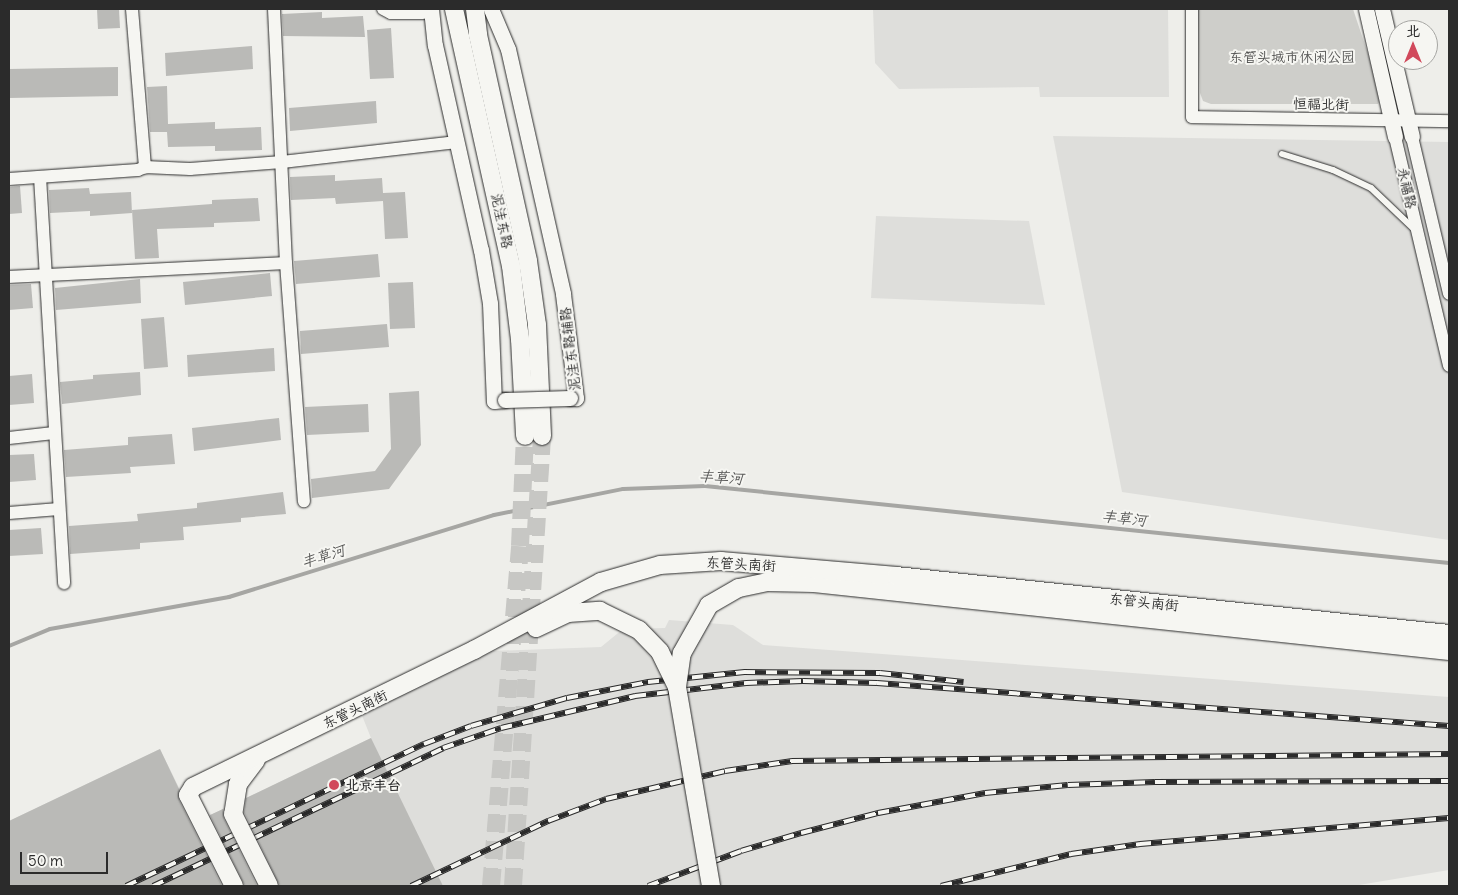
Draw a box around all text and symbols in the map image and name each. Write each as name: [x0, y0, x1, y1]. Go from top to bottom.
north arrow: [1388, 20, 1438, 70]
text: 北: [1406, 22, 1420, 40]
park label: 东管头城市休闲公园: [1229, 49, 1355, 65]
street label: 恒福北街: [1293, 95, 1349, 113]
street label: 永福路: [1394, 166, 1420, 210]
street label: 泥洼东路: [488, 192, 516, 250]
street label: 泥洼东路辅路: [557, 306, 583, 392]
water label: 丰草河: [698, 466, 744, 488]
water label: 丰草河: [1101, 507, 1147, 529]
water label: 丰草河: [299, 541, 347, 571]
street label: 东管头南街: [706, 554, 776, 574]
street label: 东管头南街: [1108, 590, 1180, 614]
street label: 东管头南街: [320, 686, 390, 732]
place label: 北京丰台: [345, 777, 401, 793]
marker: 北京丰台: [327, 778, 341, 792]
scale bar: [22, 842, 110, 874]
text: 50 m: [28, 851, 63, 870]

